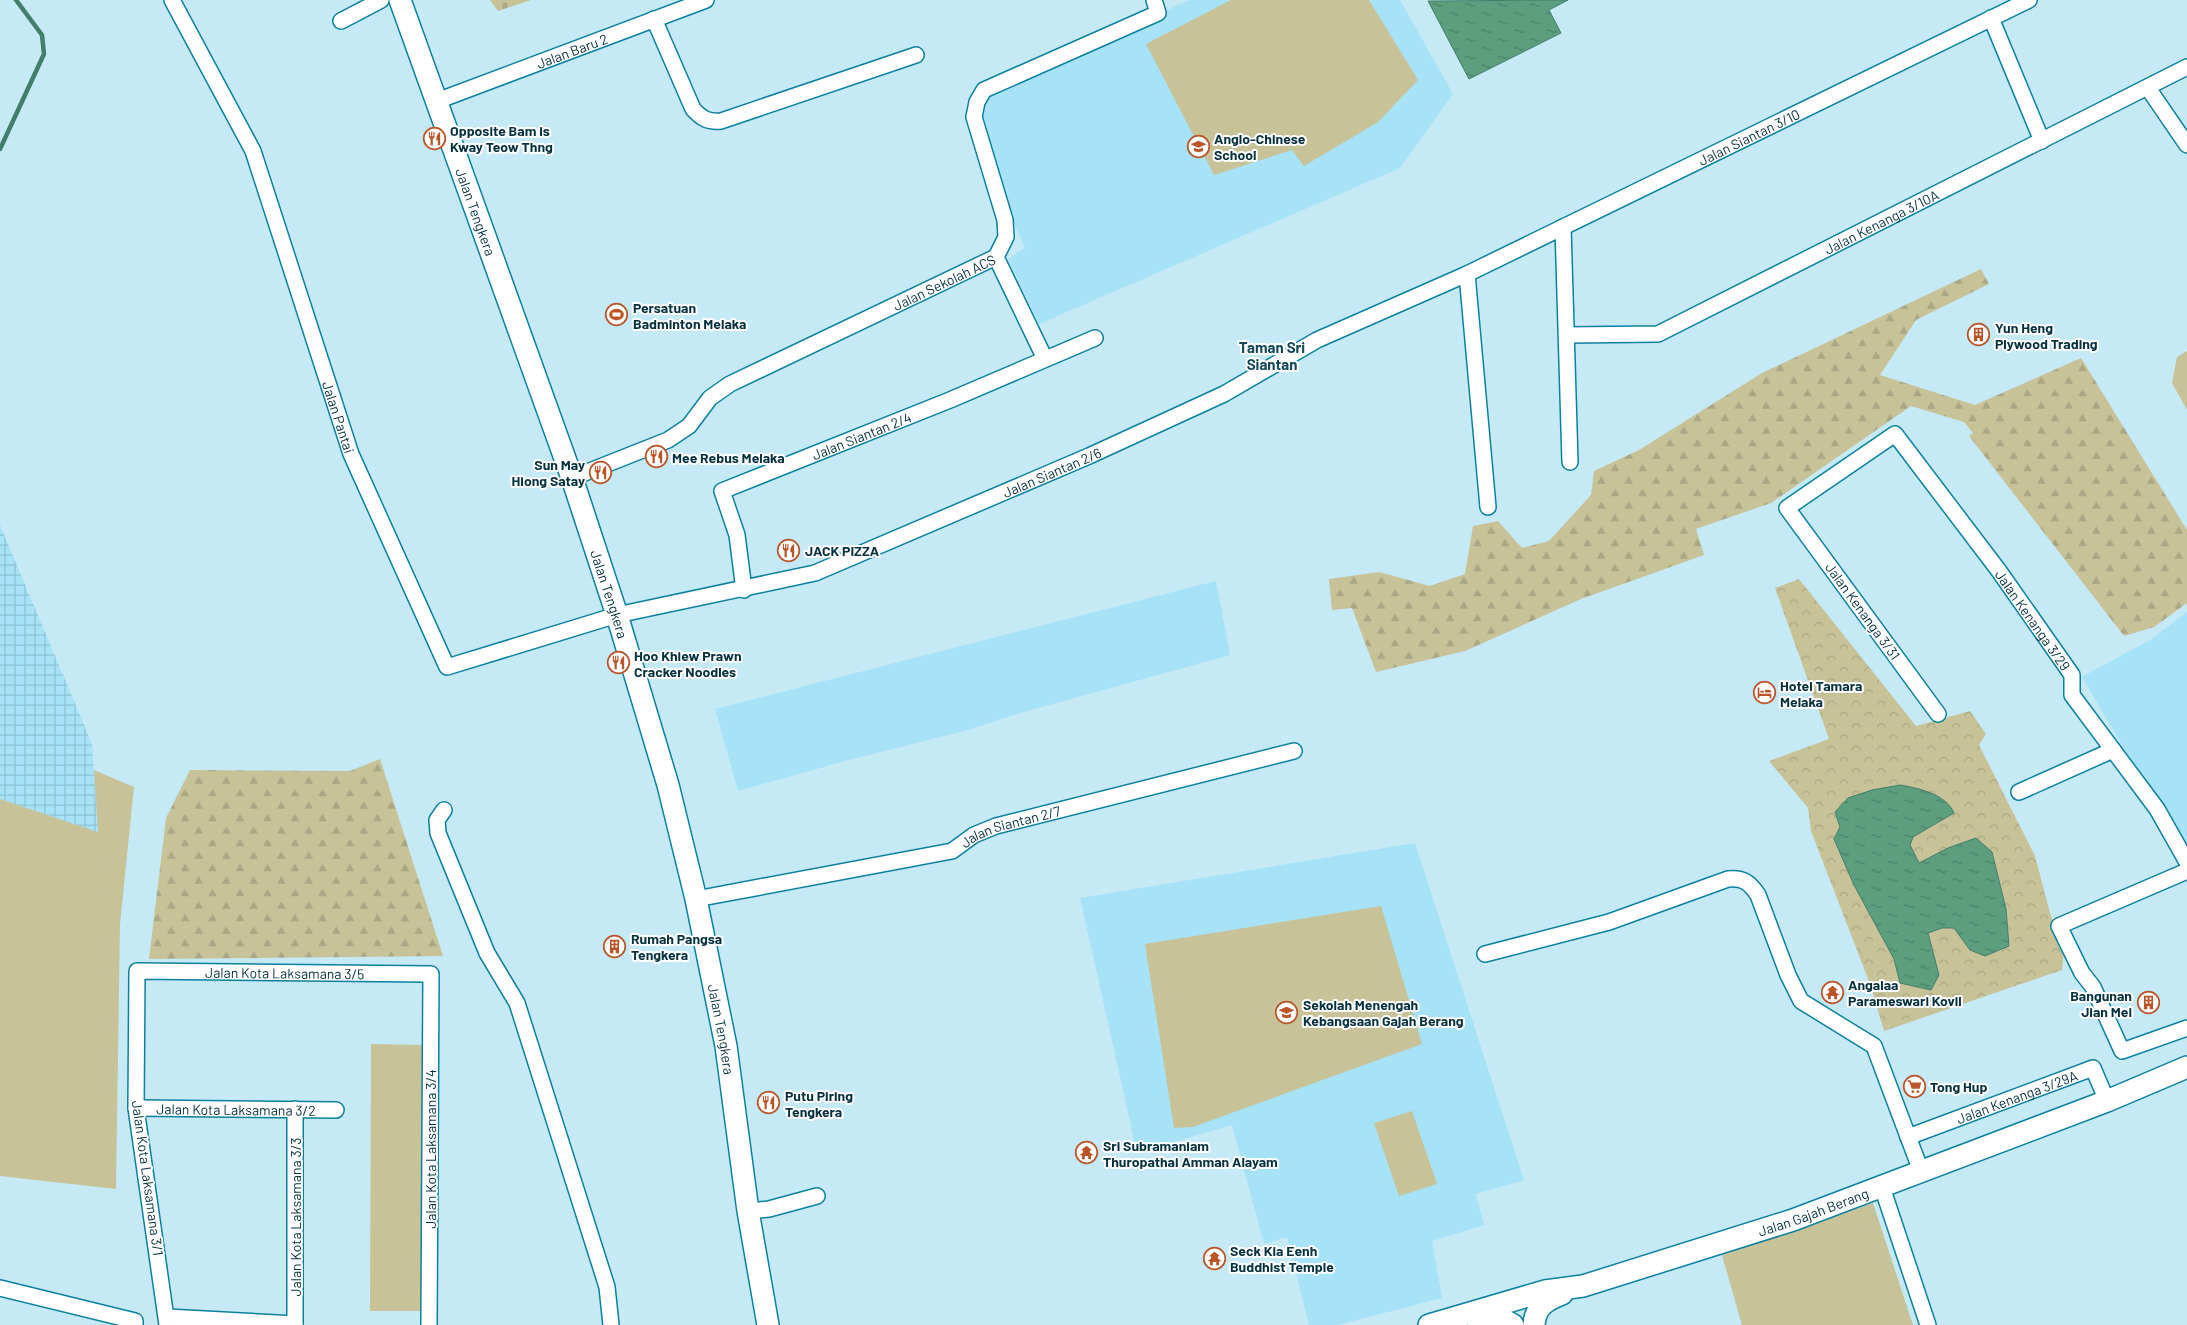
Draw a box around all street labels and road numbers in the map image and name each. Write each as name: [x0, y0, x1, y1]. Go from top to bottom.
street label: Jalan Baru 2: [534, 29, 610, 71]
street label: Jalan Siantan 3/10: [1695, 105, 1802, 169]
street label: Jalan Tengkera: [453, 166, 500, 258]
street label: Jalan Kenanga 3/10A: [1821, 185, 1942, 257]
street label: Jalan Sekolah ACS: [890, 250, 998, 314]
street label: Jalan Pantai: [319, 379, 359, 455]
street label: Jalan Siantan 2/4: [809, 408, 914, 463]
street label: Jalan Siantan 2/6: [1000, 443, 1104, 500]
street label: Jalan Tengkera: [588, 548, 632, 640]
street label: Jalan Kenanga 3/31: [1822, 559, 1904, 663]
street label: Jalan Kenanga 3/29: [1992, 566, 2074, 673]
street label: Jalan Siantan 2/7: [957, 802, 1062, 851]
street label: Jalan Kota Laksamana 3/5: [205, 963, 364, 982]
street label: Jalan Tengkera: [705, 982, 738, 1076]
street label: Jalan Kenanga 3/29A: [1954, 1066, 2080, 1127]
street label: Jalan Kota Laksamana 3/4: [422, 1069, 439, 1229]
street label: Jalan Kota Laksamana 3/1: [129, 1099, 167, 1257]
street label: Jalan Kota Laksamana 3/2: [156, 1100, 316, 1118]
street label: Jalan Kota Laksamana 3/3: [287, 1137, 304, 1297]
street label: Jalan Gajah Berang: [1756, 1184, 1871, 1239]

